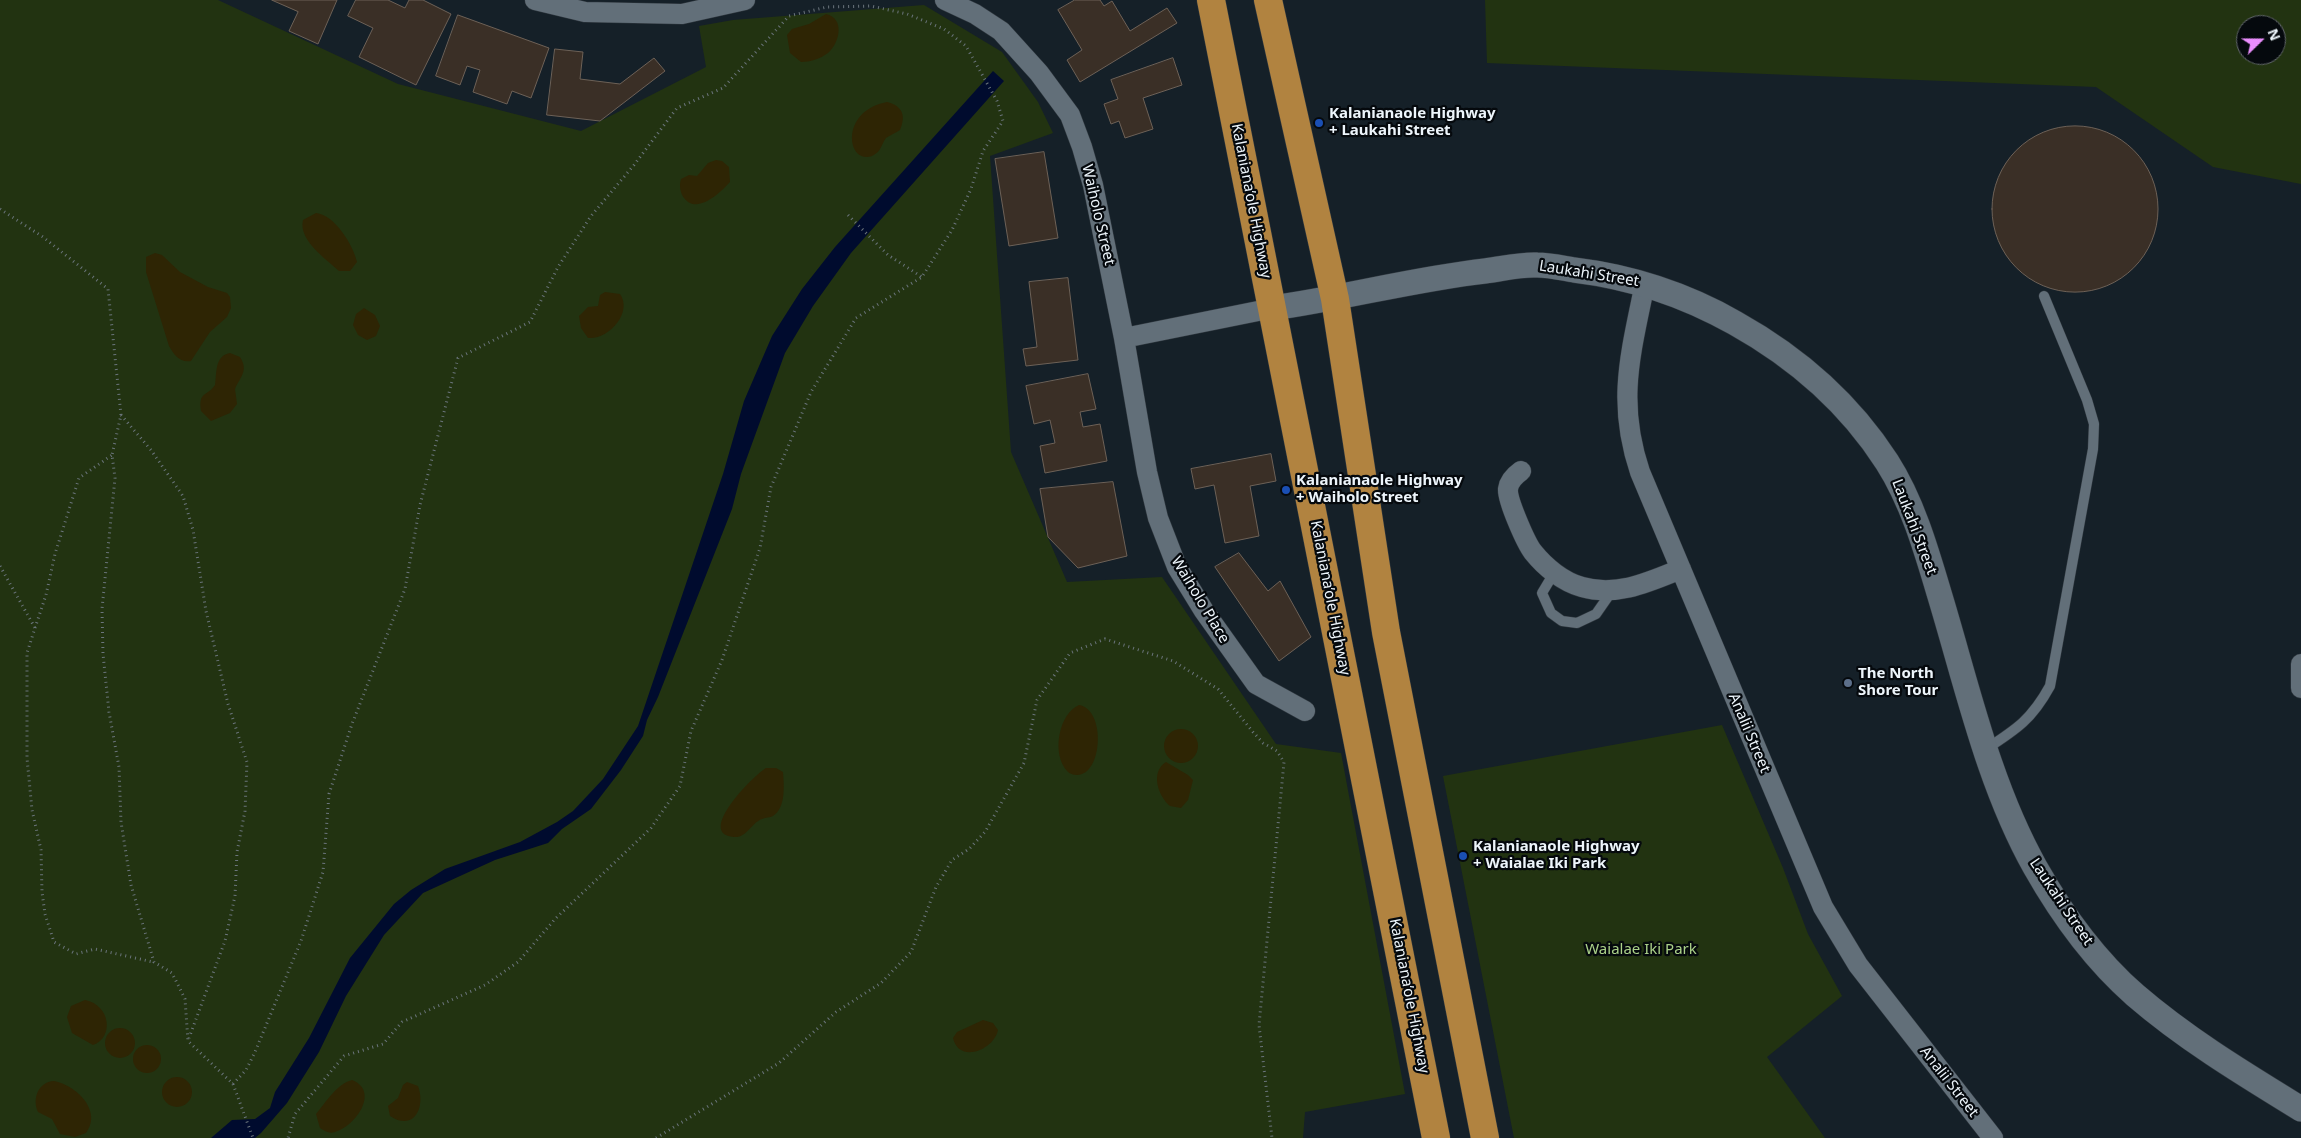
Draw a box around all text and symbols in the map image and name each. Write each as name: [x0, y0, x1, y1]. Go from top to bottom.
north arrow: [2236, 15, 2286, 65]
text: N: [2263, 26, 2285, 43]
place label: Kalanianaole Highway + Laukahi Street: [1329, 105, 1496, 140]
marker: Kalanianaole Highway + Laukahi Street: [1313, 117, 1325, 129]
street label: Kalaniana’ole Highway: [1227, 122, 1275, 280]
street label: Waiholo Street: [1078, 163, 1118, 267]
street label: Laukahi Street: [1538, 257, 1640, 291]
place label: Kalanianaole Highway + Waiholo Street: [1296, 472, 1463, 507]
street label: Laukahi Street: [1888, 477, 1940, 577]
marker: Kalanianaole Highway + Waiholo Street: [1280, 484, 1292, 496]
street label: Kalaniana’ole Highway: [1306, 519, 1354, 677]
street label: Waiholo Place: [1167, 553, 1233, 647]
place label: The North Shore Tour: [1858, 665, 1938, 700]
marker: The North Shore Tour: [1842, 677, 1854, 689]
street label: Analii Street: [1724, 691, 1774, 775]
place label: Kalanianaole Highway + Waialae Iki Park: [1473, 838, 1640, 873]
marker: Kalanianaole Highway + Waialae Iki Park: [1457, 850, 1469, 862]
street label: Laukahi Street: [2025, 855, 2097, 949]
street label: Kalaniana’ole Highway: [1385, 917, 1433, 1075]
park label: Waialae Iki Park: [1585, 941, 1697, 959]
street label: Analii Street: [1916, 1043, 1982, 1121]

